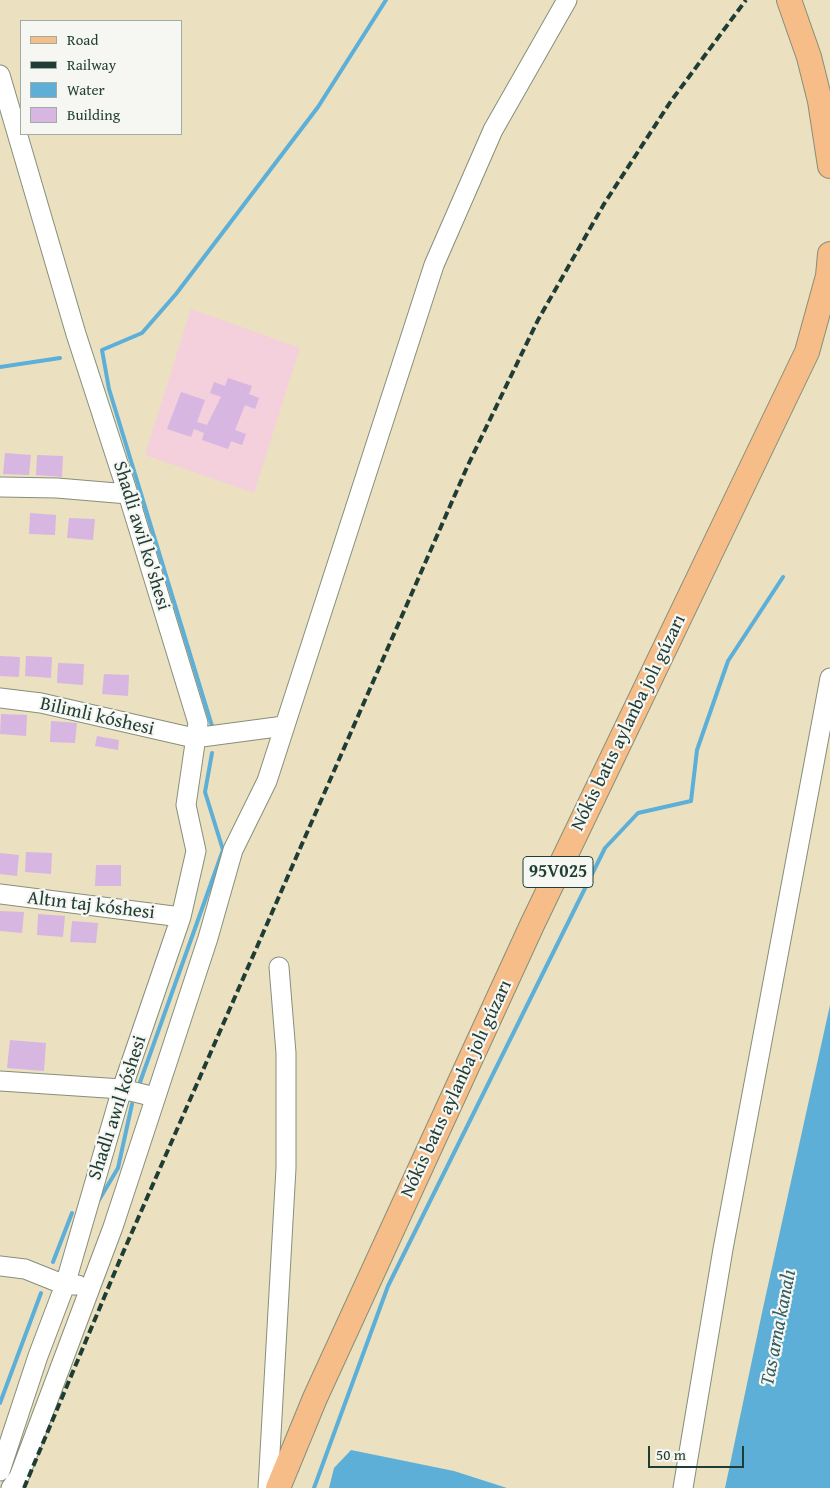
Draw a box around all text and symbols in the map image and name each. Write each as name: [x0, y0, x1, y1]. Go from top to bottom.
legend: [20, 20, 182, 135]
text: Road: [67, 29, 98, 50]
text: Railway: [67, 54, 116, 75]
text: Water: [67, 79, 105, 100]
text: Building: [67, 104, 120, 125]
street label: Shadli awil ko'shesi: [107, 459, 175, 613]
street label: Nókis batıs aylanba jolı gúzarı: [567, 611, 691, 835]
street label: Bilimli kóshesi: [38, 693, 156, 741]
road number: 95V025: [523, 856, 593, 888]
street label: Altın taj kóshesi: [26, 887, 156, 925]
street label: Nókis batıs aylanba jolı gúzarı: [396, 976, 518, 1202]
street label: Shadlı awıl kóshesi: [84, 1033, 152, 1183]
water label: Tas arna kanalı: [756, 1268, 802, 1388]
scale bar: [650, 1436, 746, 1468]
text: 50 m: [656, 1444, 686, 1465]

